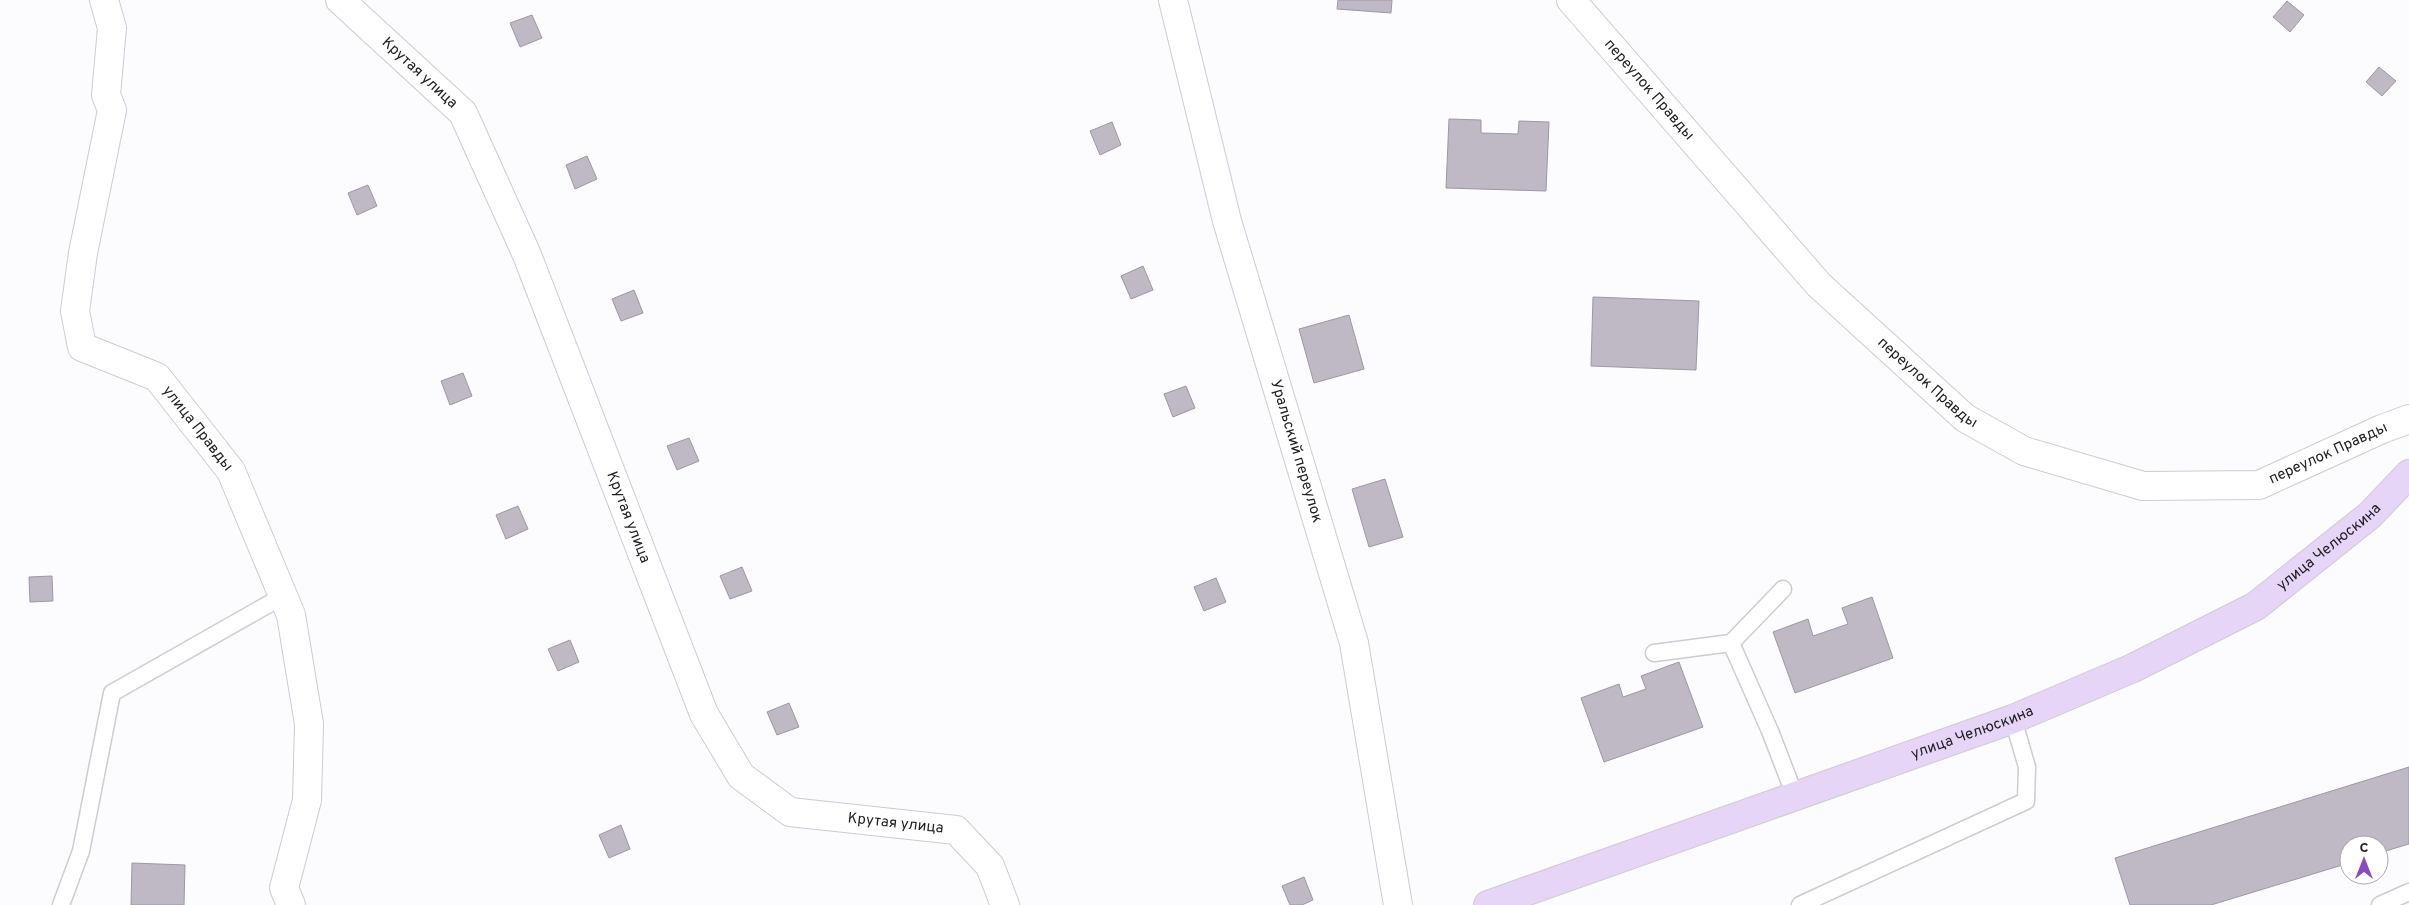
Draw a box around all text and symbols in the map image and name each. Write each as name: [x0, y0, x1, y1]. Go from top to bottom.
street label: Крутая улица: [378, 33, 462, 113]
street label: переулок Правды: [1600, 35, 1698, 144]
street label: переулок Правды: [1873, 333, 1981, 433]
street label: Уральский переулок: [1266, 378, 1327, 525]
street label: улица Правды: [158, 382, 237, 475]
street label: переулок Правды: [2266, 418, 2391, 489]
street label: Крутая улица: [602, 469, 654, 566]
street label: улица Челюскина: [2273, 499, 2385, 595]
street label: улица Челюскина: [1909, 702, 2036, 764]
street label: Крутая улица: [847, 809, 945, 838]
north arrow: [2339, 835, 2389, 885]
text: С: [2360, 840, 2369, 857]

